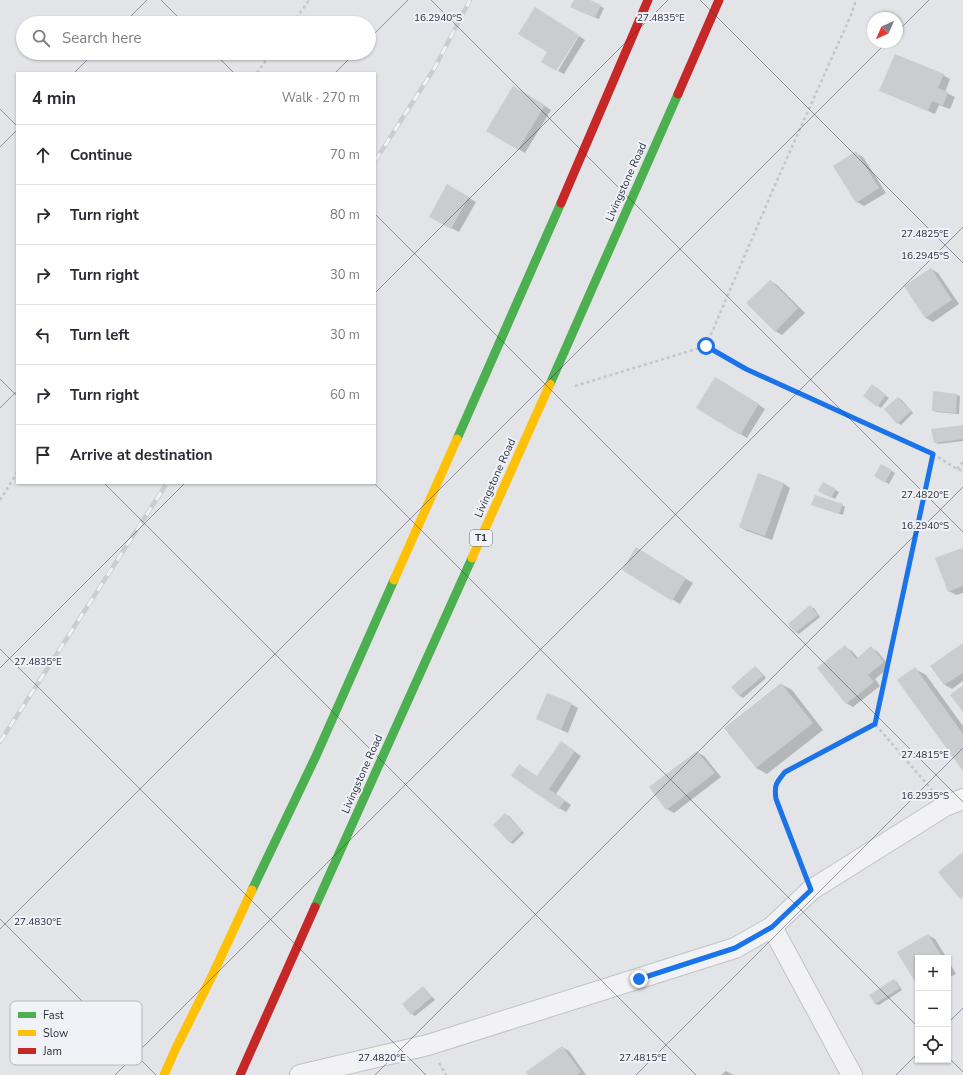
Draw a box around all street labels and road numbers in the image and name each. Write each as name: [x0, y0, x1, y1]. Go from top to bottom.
street label: Livingstone Road: [602, 140, 650, 224]
street label: Livingstone Road: [471, 436, 519, 520]
road number: T1: [470, 530, 492, 546]
street label: Livingstone Road: [338, 732, 386, 816]

